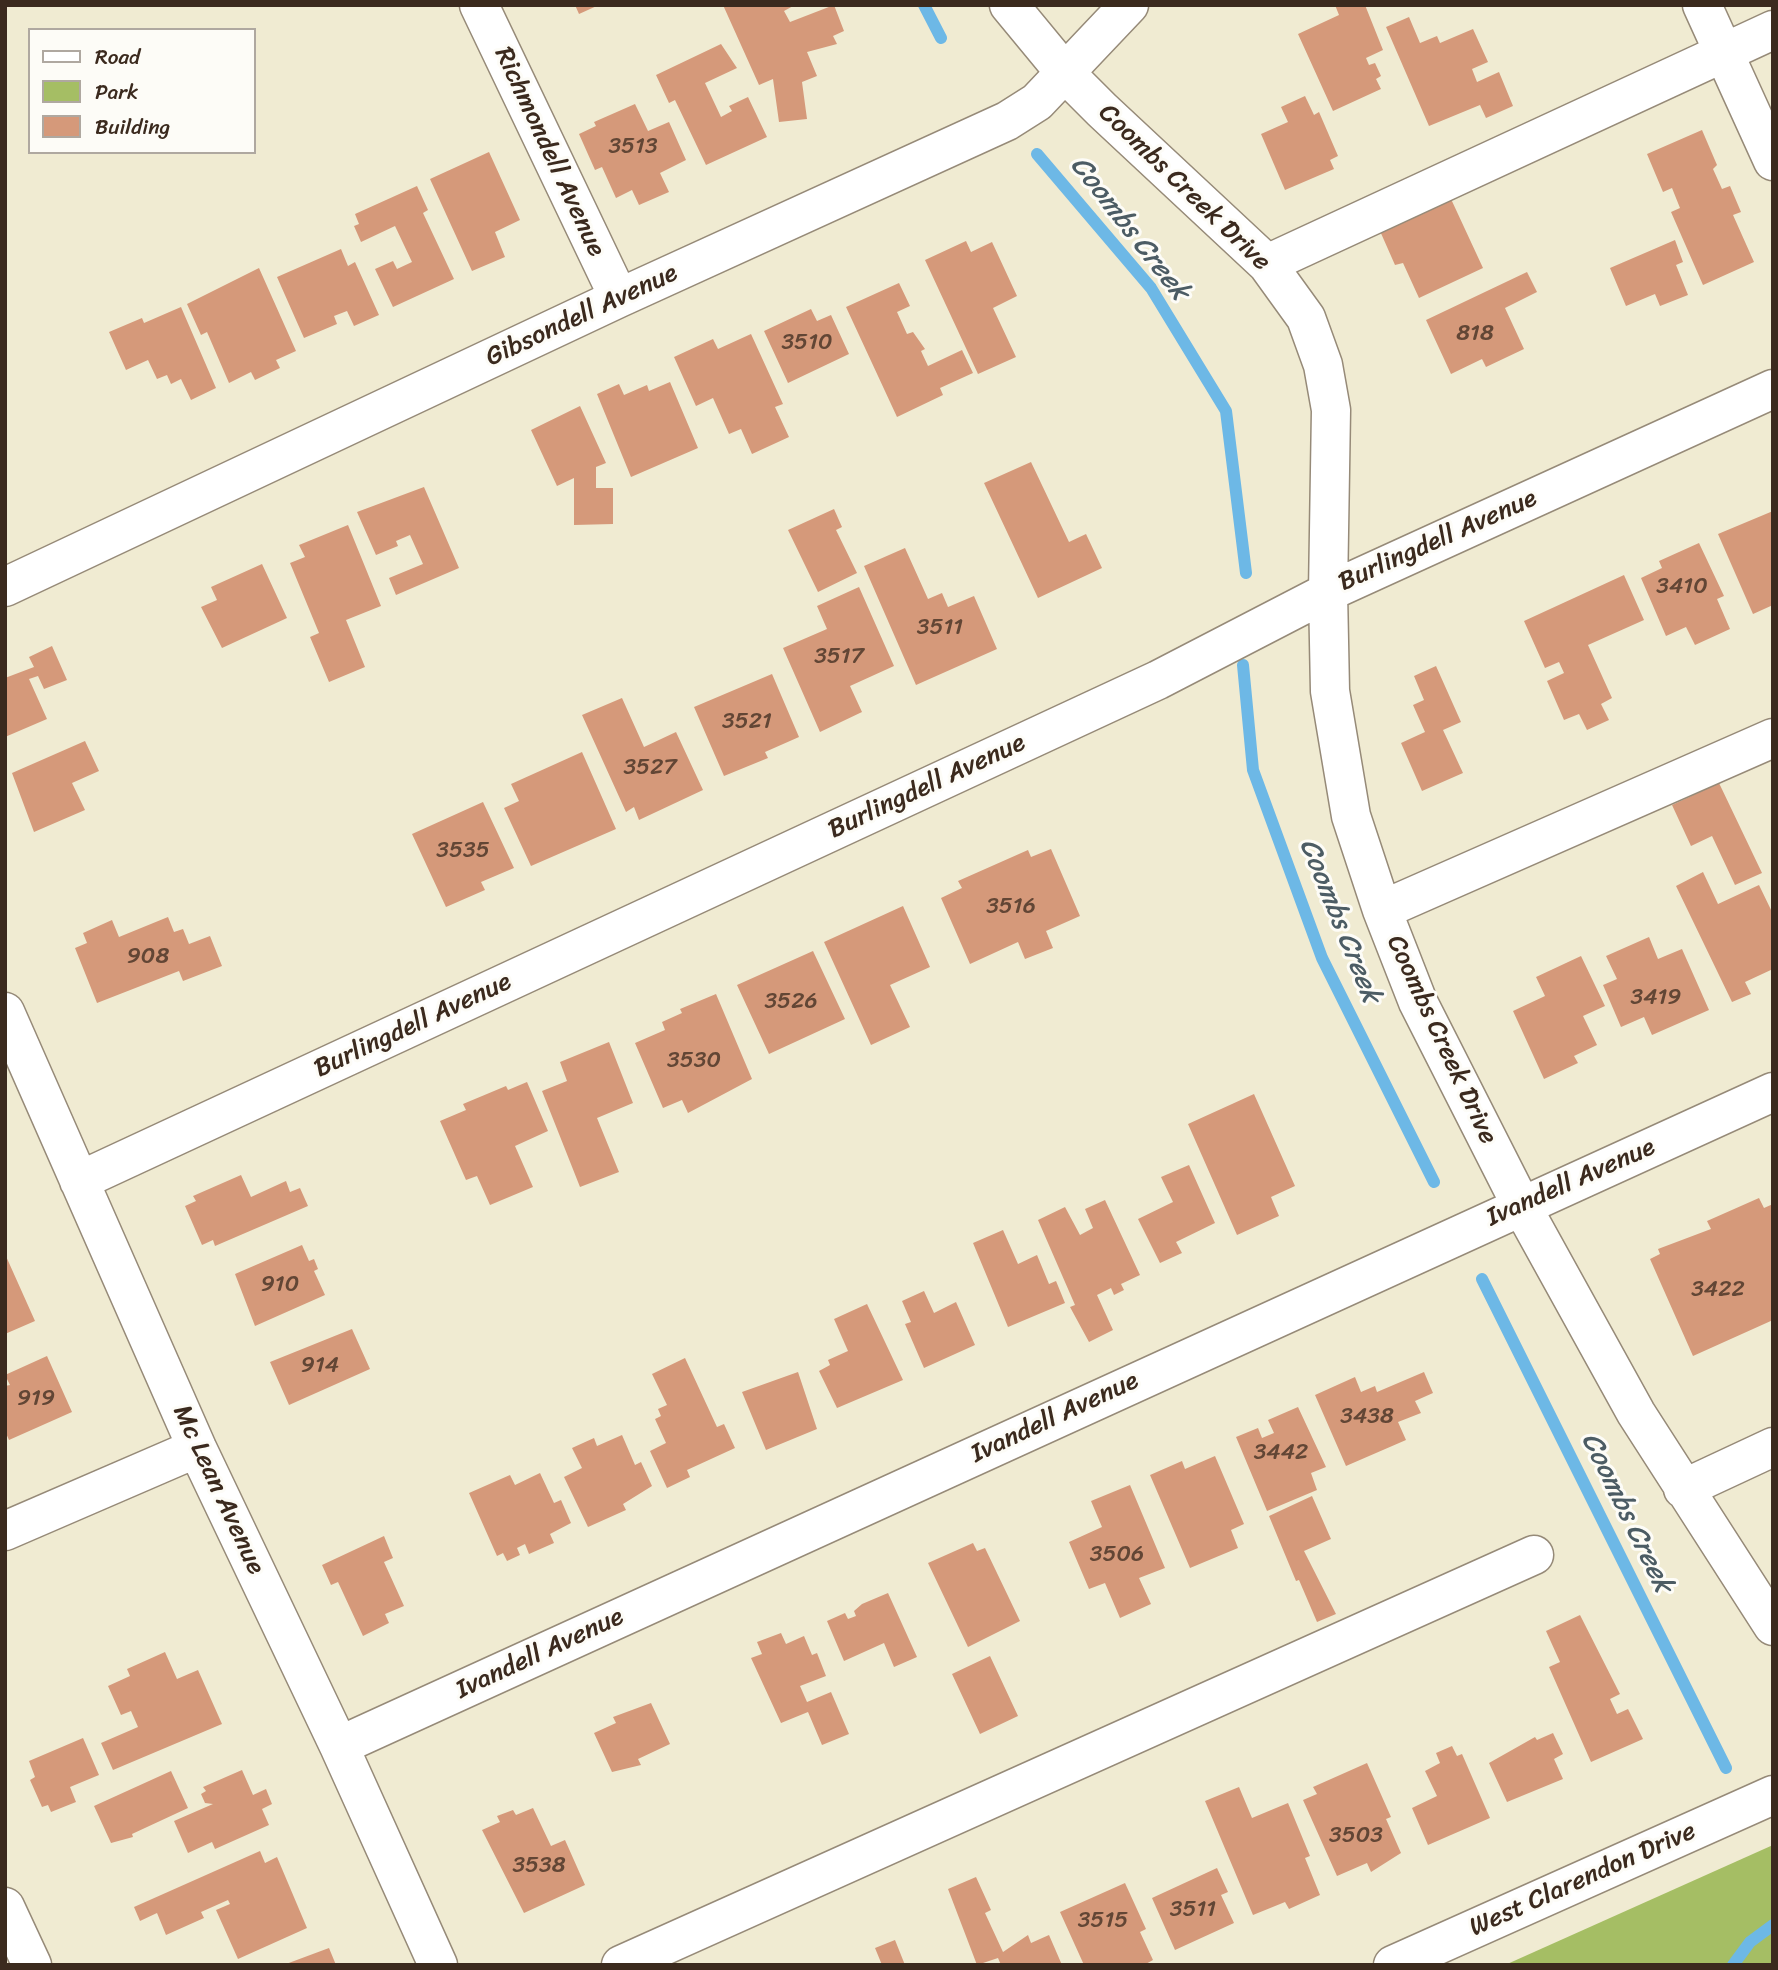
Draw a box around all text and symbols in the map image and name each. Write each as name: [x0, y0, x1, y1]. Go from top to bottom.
legend: [28, 28, 256, 154]
text: Road: [95, 38, 140, 76]
street label: Richmondell Avenue: [487, 42, 611, 262]
text: Park: [95, 73, 138, 111]
street label: Coombs Creek Drive: [1092, 98, 1276, 278]
text: Building: [95, 108, 170, 146]
house number: 3513: [608, 133, 658, 161]
water label: Coombs Creek: [1062, 150, 1196, 308]
street label: Gibsondell Avenue: [481, 258, 683, 374]
house number: 818: [1456, 320, 1494, 348]
house number: 3510: [781, 329, 833, 357]
street label: Burlingdell Avenue: [1334, 483, 1542, 599]
house number: 3410: [1656, 573, 1708, 601]
house number: 3511: [917, 614, 963, 642]
house number: 3517: [814, 643, 864, 671]
house number: 3521: [722, 708, 772, 736]
street label: Burlingdell Avenue: [824, 728, 1030, 846]
house number: 3527: [623, 754, 677, 782]
water label: Coombs Creek: [1291, 834, 1387, 1008]
house number: 3535: [436, 837, 490, 865]
house number: 3516: [986, 893, 1036, 921]
street label: Coombs Creek Drive: [1379, 931, 1503, 1149]
house number: 908: [127, 943, 169, 971]
street label: Burlingdell Avenue: [310, 967, 516, 1085]
house number: 3419: [1631, 984, 1681, 1012]
house number: 3526: [764, 988, 818, 1016]
house number: 3530: [667, 1047, 721, 1075]
street label: Ivandell Avenue: [1482, 1132, 1660, 1234]
house number: 910: [261, 1271, 299, 1299]
house number: 3422: [1691, 1276, 1745, 1304]
house number: 914: [301, 1352, 339, 1380]
street label: Ivandell Avenue: [966, 1366, 1144, 1470]
house number: 919: [17, 1385, 55, 1413]
street label: Mc Lean Avenue: [165, 1400, 271, 1580]
house number: 3438: [1340, 1403, 1394, 1431]
water label: Coombs Creek: [1573, 1428, 1679, 1598]
house number: 3442: [1254, 1439, 1308, 1467]
house number: 3506: [1090, 1541, 1144, 1569]
street label: Ivandell Avenue: [451, 1602, 629, 1706]
street label: West Clarendon Drive: [1465, 1816, 1701, 1944]
house number: 3503: [1329, 1822, 1383, 1850]
house number: 3538: [512, 1852, 566, 1880]
house number: 3511: [1170, 1896, 1216, 1924]
house number: 3515: [1078, 1907, 1128, 1935]

